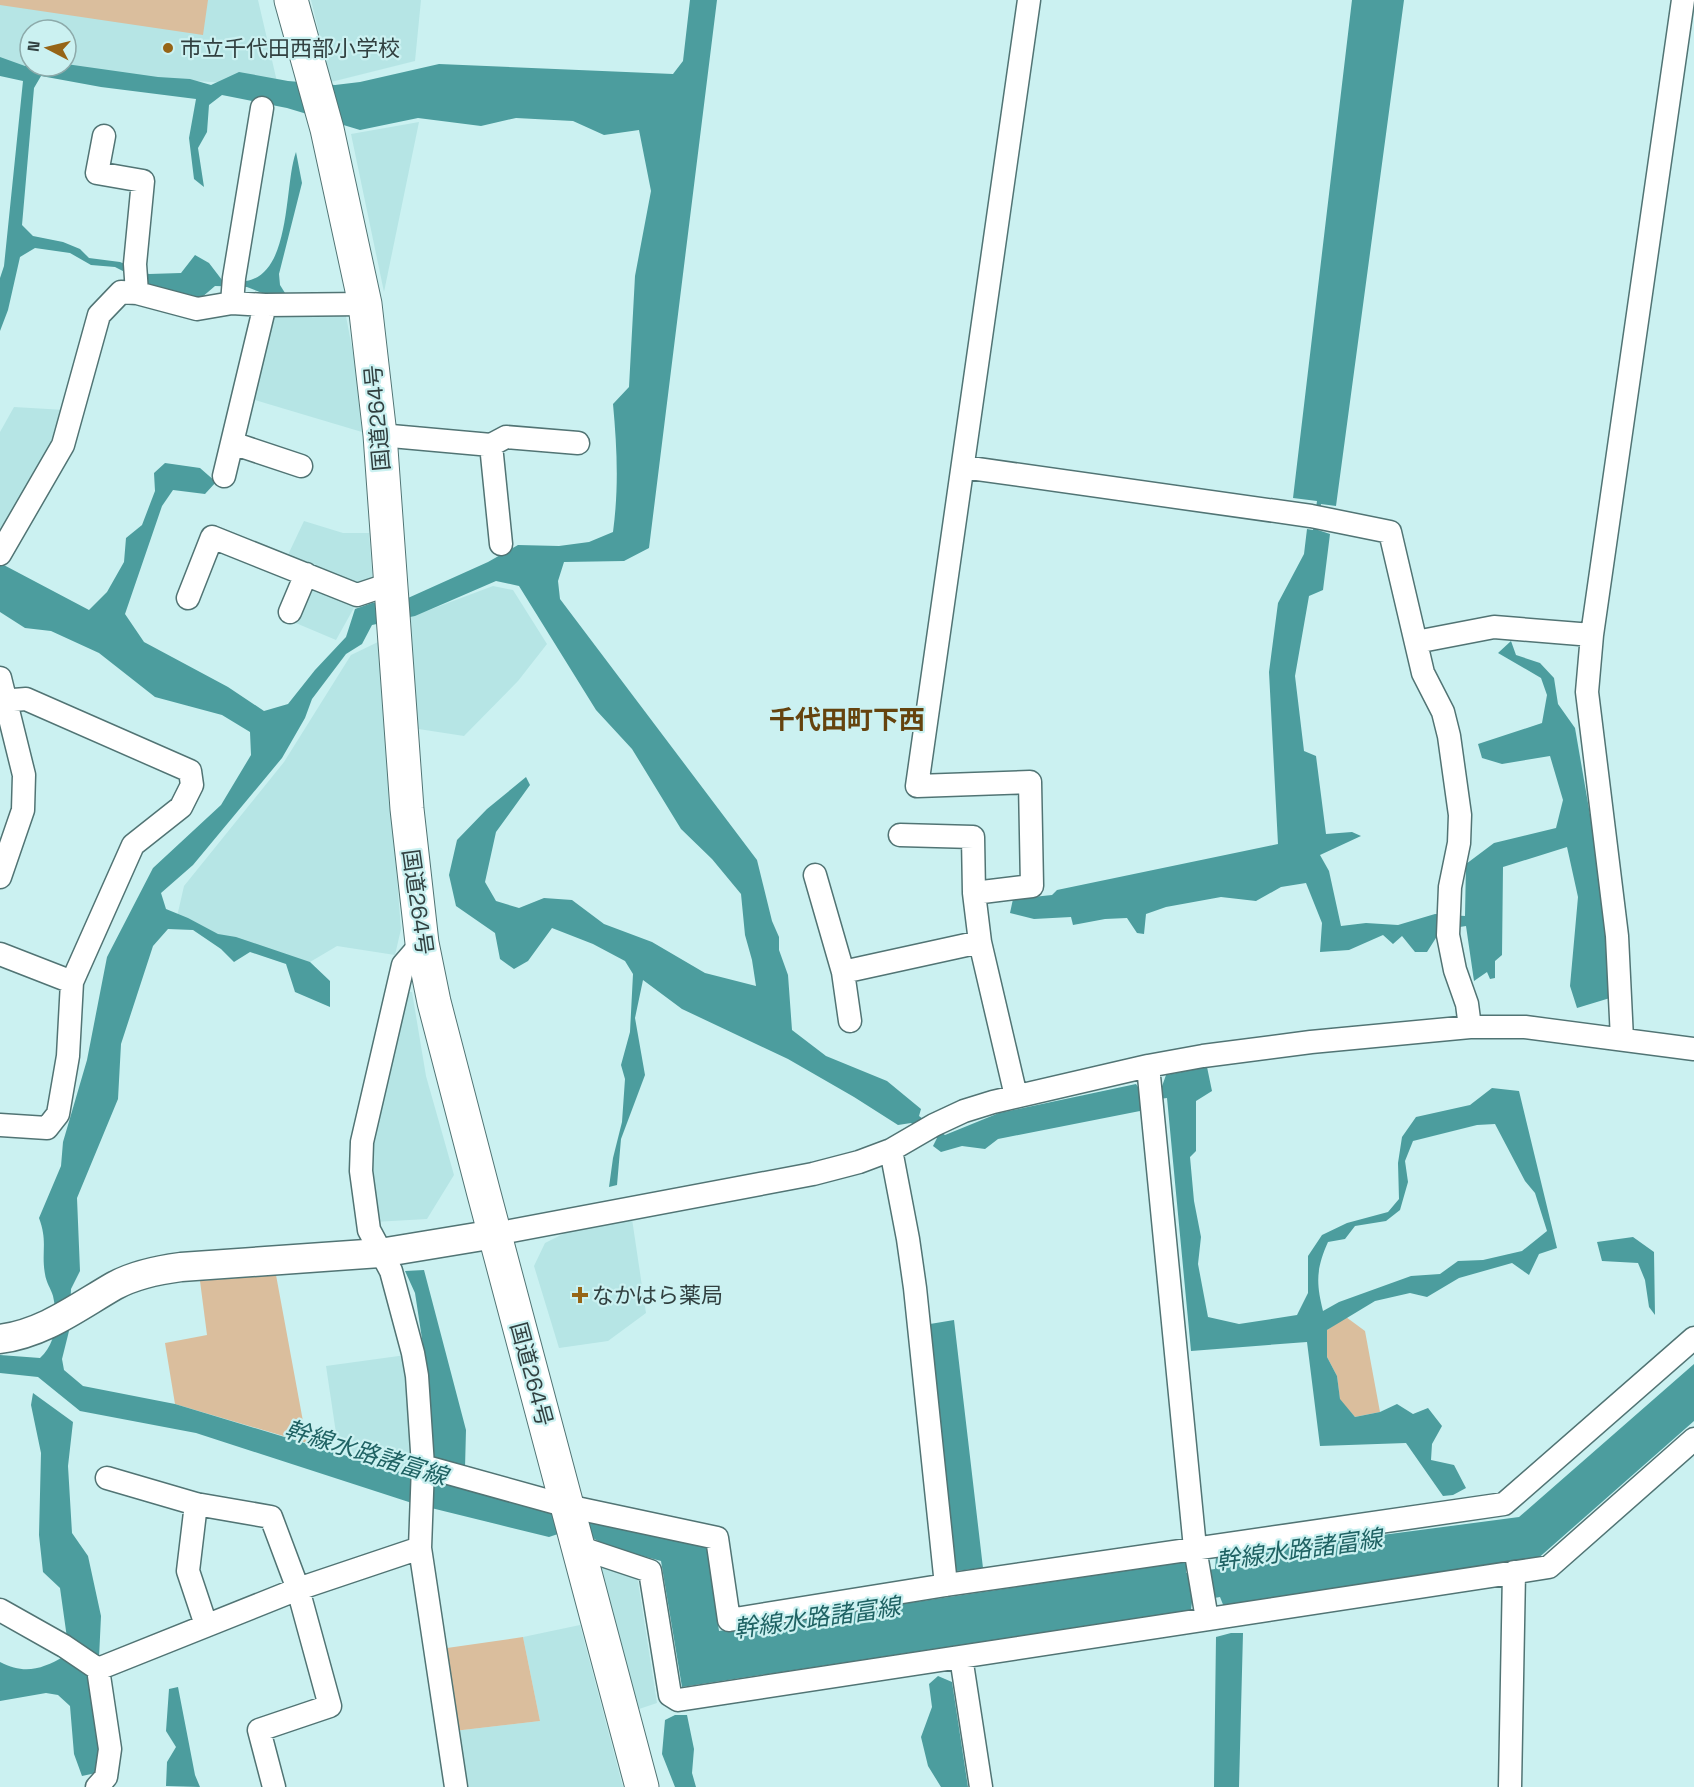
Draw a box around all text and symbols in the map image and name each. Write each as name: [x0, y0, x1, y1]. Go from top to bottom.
north arrow: [18, 18, 78, 78]
place label: 市立千代田西部小学校: [180, 34, 400, 62]
text: N: [23, 40, 45, 53]
marker: 市立千代田西部小学校: [161, 41, 175, 55]
street label: 国道264号: [358, 364, 396, 472]
district label: 千代田町下西: [769, 703, 925, 737]
street label: 国道264号: [397, 847, 439, 957]
place label: なかはら薬局: [592, 1281, 723, 1309]
marker: なかはら薬局: [573, 1288, 587, 1302]
street label: 国道264号: [505, 1319, 559, 1429]
water label: 幹線水路諸富線: [281, 1413, 454, 1493]
water label: 幹線水路諸富線: [1214, 1522, 1387, 1577]
water label: 幹線水路諸富線: [732, 1590, 905, 1645]

